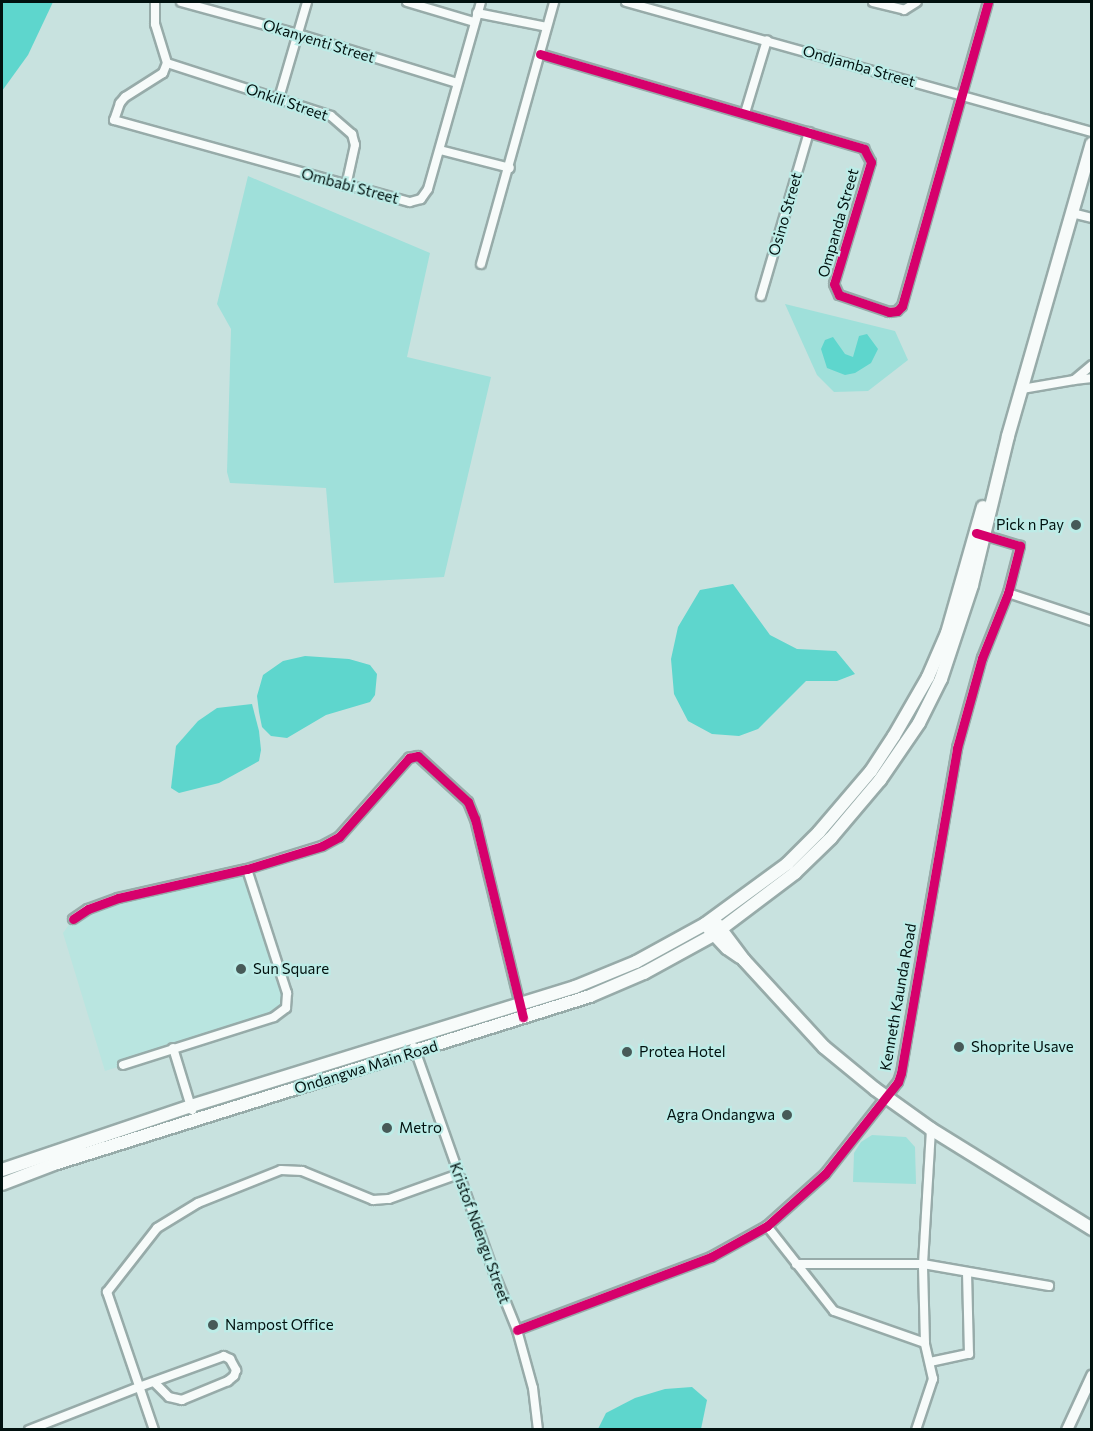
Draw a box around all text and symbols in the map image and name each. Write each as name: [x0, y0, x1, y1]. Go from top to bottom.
street label: Okanyenti Street: [261, 15, 377, 67]
street label: Ondjamba Street: [801, 41, 917, 91]
street label: Onkili Street: [244, 80, 330, 124]
street label: Ombabi Street: [299, 164, 401, 208]
street label: Ompanda Street: [814, 166, 862, 280]
street label: Osino Street: [765, 170, 805, 258]
place label: Pick n Pay: [996, 516, 1064, 534]
marker: Pick n Pay: [1069, 518, 1083, 532]
street label: Kenneth Kaunda Road: [876, 922, 920, 1072]
place label: Sun Square: [253, 960, 329, 978]
marker: Sun Square: [234, 962, 248, 976]
street label: Ondangwa Main Road: [292, 1037, 440, 1097]
place label: Shoprite Usave: [971, 1038, 1074, 1056]
marker: Shoprite Usave: [952, 1040, 966, 1054]
place label: Protea Hotel: [639, 1043, 726, 1061]
marker: Protea Hotel: [620, 1045, 634, 1059]
place label: Agra Ondangwa: [667, 1106, 775, 1124]
marker: Agra Ondangwa: [780, 1108, 794, 1122]
place label: Metro: [399, 1119, 442, 1137]
marker: Metro: [380, 1121, 394, 1135]
street label: Kristof Ndengu Street: [446, 1160, 514, 1306]
place label: Nampost Office: [225, 1316, 334, 1334]
marker: Nampost Office: [206, 1318, 220, 1332]

